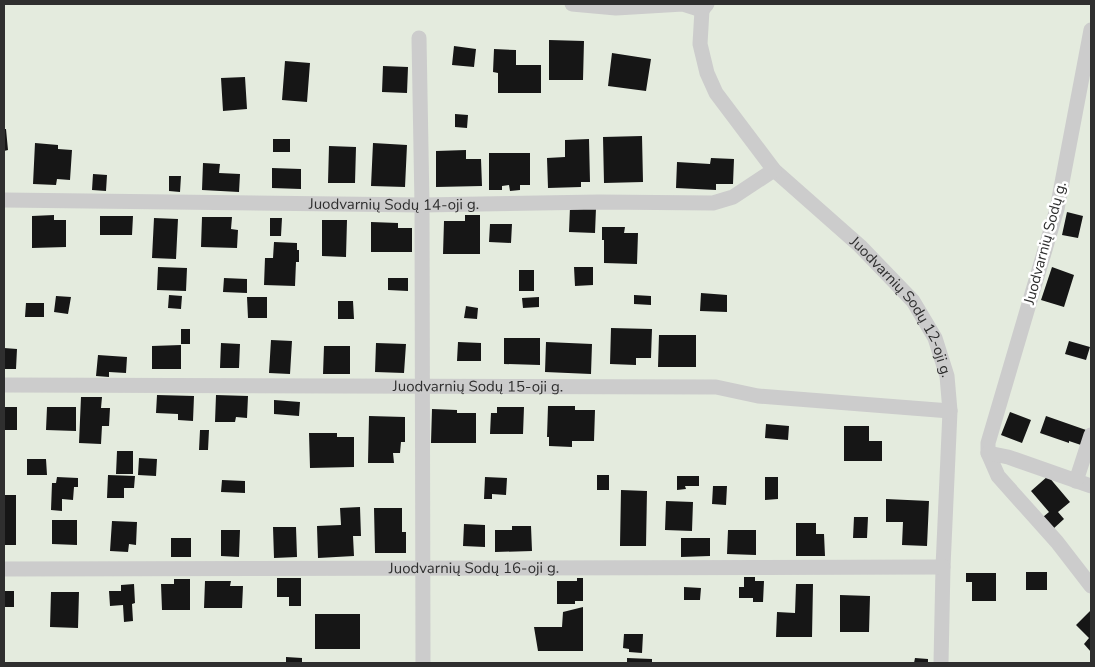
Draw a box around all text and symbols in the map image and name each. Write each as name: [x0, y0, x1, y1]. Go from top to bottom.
street label: Juodvarnių Sodų g.: [1019, 179, 1071, 308]
street label: Juodvarnių Sodų 14-oji g.: [308, 194, 479, 215]
street label: Juodvarnių Sodų 12-oji g.: [845, 231, 957, 380]
street label: Juodvarnių Sodų 15-oji g.: [392, 376, 563, 397]
street label: Juodvarnių Sodų 16-oji g.: [388, 558, 559, 578]

